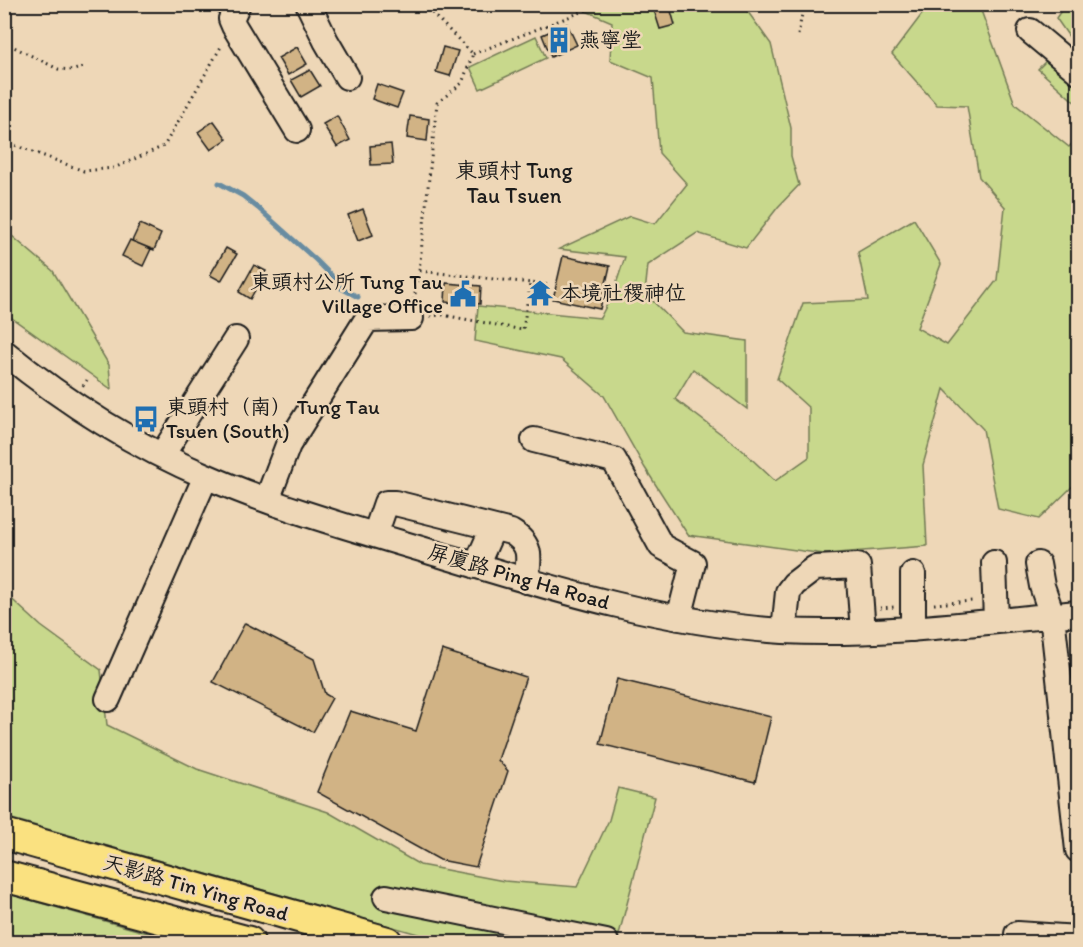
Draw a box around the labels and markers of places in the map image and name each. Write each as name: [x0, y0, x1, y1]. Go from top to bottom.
building icon: 燕寧堂: [544, 25, 574, 55]
place label: 燕寧堂: [579, 27, 642, 52]
place label: 東頭村公所 Tung Tau Village Office: [250, 269, 443, 318]
temple icon: 本境社稷神位: [525, 278, 555, 308]
public building icon: 東頭村公所 Tung Tau Village Office: [448, 279, 478, 309]
place label: 本境社稷神位: [560, 280, 686, 305]
place label: 東頭村（南） Tung Tau Tsuen (South): [166, 394, 380, 443]
bus stop icon: 東頭村（南） Tung Tau Tsuen (South): [131, 404, 161, 434]

